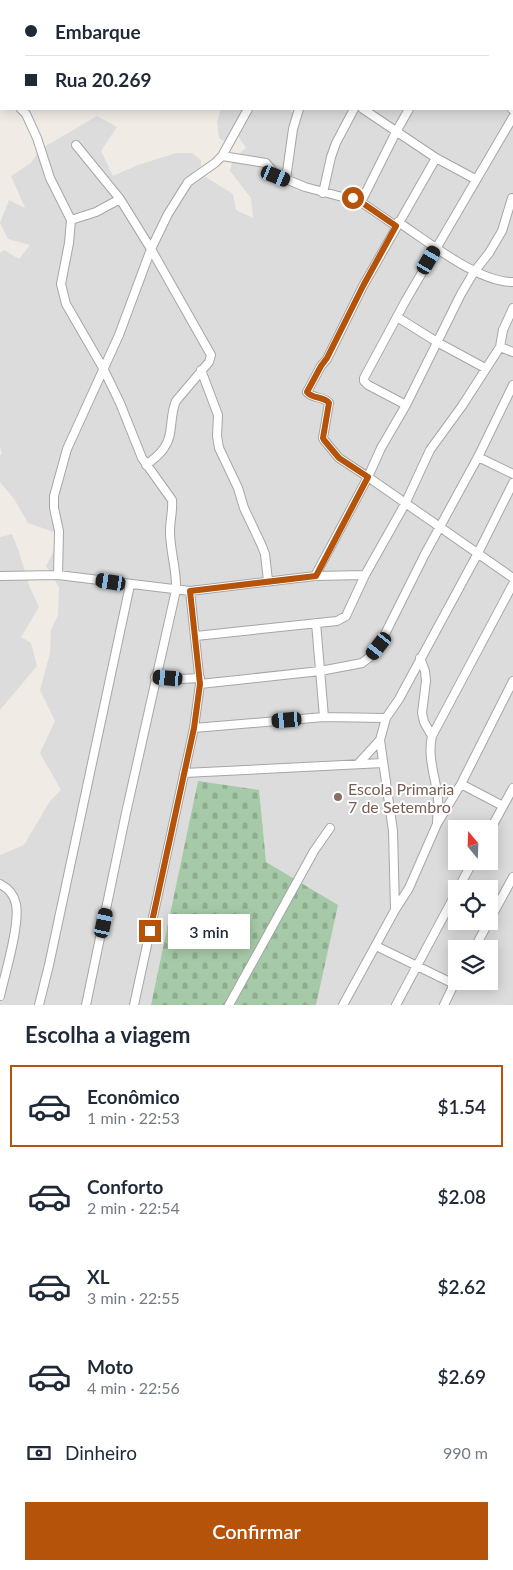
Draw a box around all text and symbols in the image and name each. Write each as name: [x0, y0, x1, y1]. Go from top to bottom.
text: Embarque: [55, 20, 141, 43]
text: Rua 20.269: [55, 68, 151, 91]
car: [259, 163, 292, 189]
route start: [342, 187, 364, 209]
car: [415, 243, 442, 277]
car: [95, 572, 126, 592]
car: [363, 630, 394, 662]
car: [152, 669, 183, 687]
car: [271, 711, 302, 729]
place label: Escola Primaria 7 de Setembro: [348, 779, 454, 816]
marker: Escola Primaria 7 de Setembro: [332, 791, 344, 803]
north arrow: [448, 820, 498, 870]
map controls: [448, 820, 498, 990]
button: locate: [448, 880, 498, 930]
car: [93, 907, 114, 939]
callout: 3 min: [168, 914, 250, 948]
route end: [139, 920, 161, 942]
text: 3 min: [189, 922, 229, 941]
button: layers: [448, 940, 498, 990]
text: Escolha a viagem: [25, 1021, 191, 1048]
icon: car: [27, 1084, 72, 1129]
text: Econômico: [87, 1085, 180, 1108]
text: $1.54: [437, 1095, 486, 1118]
text: 1 min · 22:53: [87, 1108, 180, 1127]
icon: car: [27, 1174, 72, 1219]
text: Conforto: [87, 1175, 163, 1198]
text: $2.08: [437, 1185, 486, 1208]
text: 2 min · 22:54: [87, 1198, 180, 1217]
icon: car: [27, 1264, 72, 1309]
text: XL: [87, 1265, 110, 1288]
text: $2.62: [437, 1275, 486, 1298]
text: 3 min · 22:55: [87, 1288, 180, 1307]
icon: car: [27, 1354, 72, 1399]
text: Moto: [87, 1355, 133, 1378]
text: $2.69: [437, 1365, 486, 1388]
text: 4 min · 22:56: [87, 1378, 180, 1397]
icon: cash: [25, 1439, 53, 1467]
text: Dinheiro: [65, 1441, 137, 1464]
text: 990 m: [443, 1443, 488, 1462]
button: Confirmar: [25, 1502, 488, 1560]

